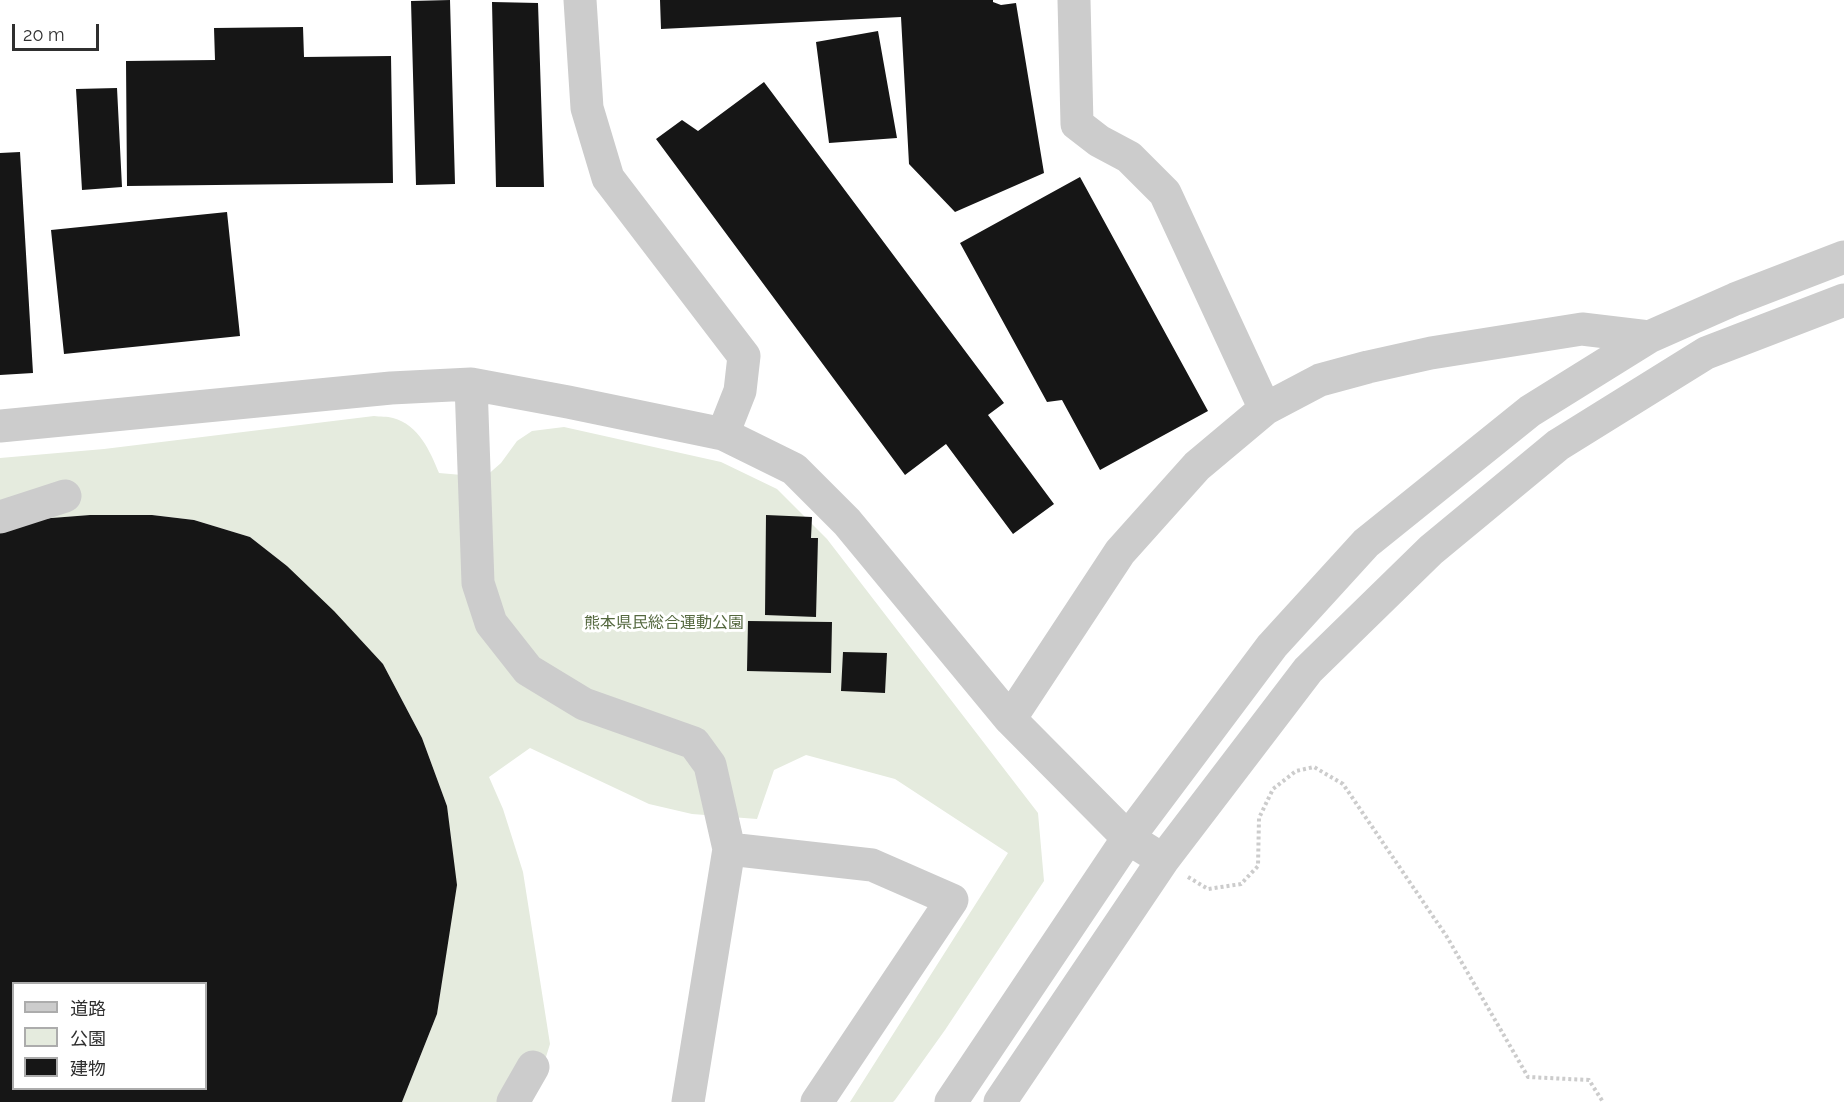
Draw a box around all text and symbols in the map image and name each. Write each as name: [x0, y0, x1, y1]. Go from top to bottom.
scale bar: [15, 12, 102, 50]
text: 20 m: [23, 24, 65, 45]
park label: 熊本県民総合運動公園: [584, 613, 744, 633]
legend: [12, 982, 207, 1090]
text: 道路: [70, 998, 106, 1019]
text: 公園: [70, 1028, 106, 1049]
text: 建物: [70, 1058, 106, 1079]

